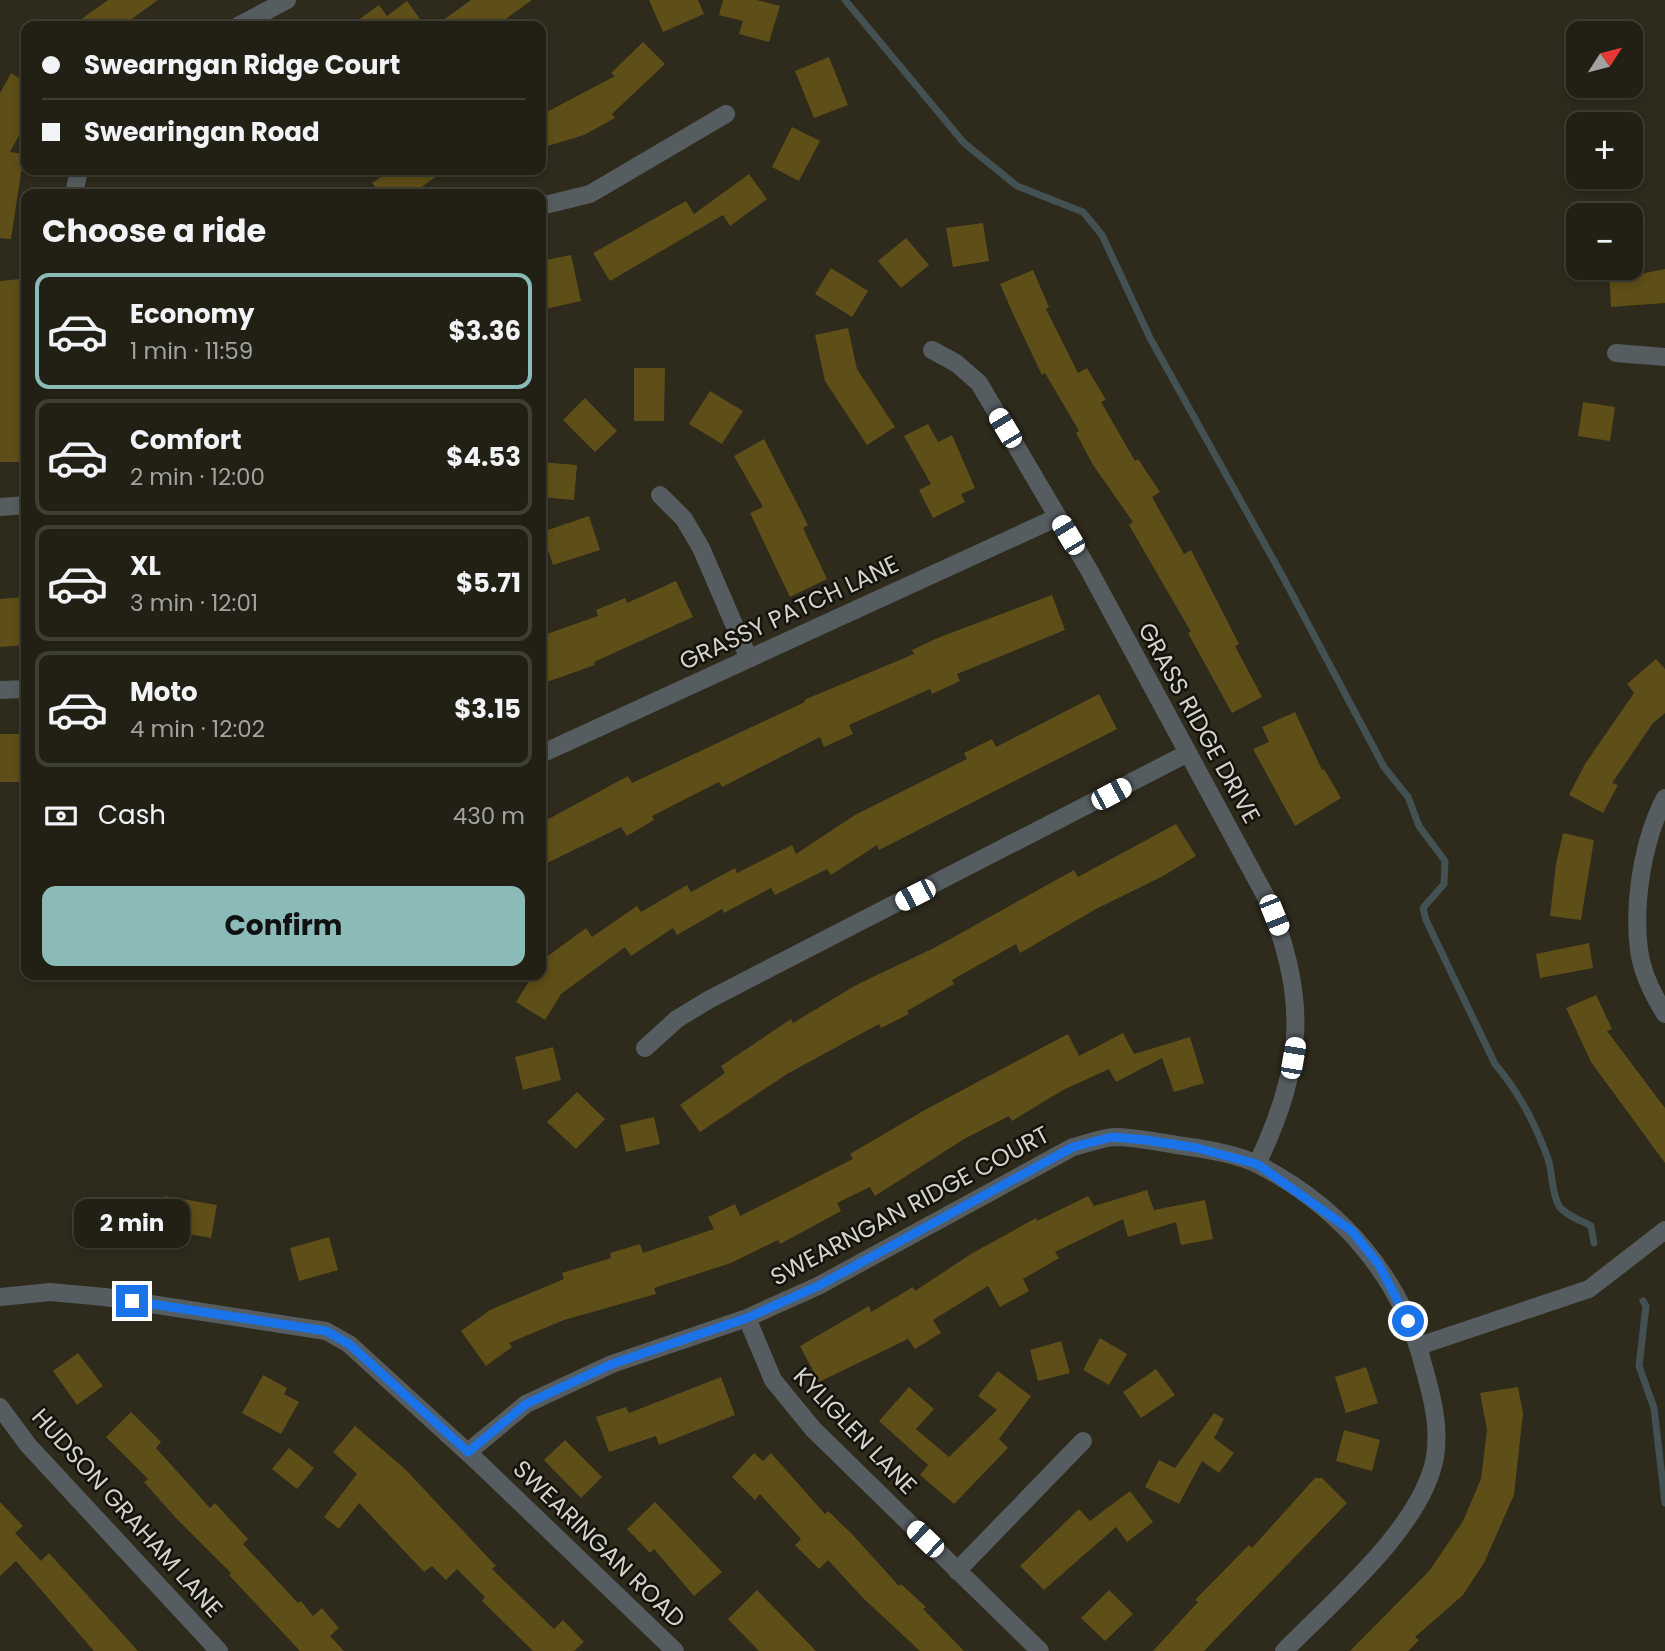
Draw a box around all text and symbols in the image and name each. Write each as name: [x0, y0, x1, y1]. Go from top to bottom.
north arrow: [1566, 21, 1643, 98]
map controls: [1566, 21, 1643, 280]
text: Swearngan Ridge Court: [84, 47, 400, 83]
button: +: [1566, 112, 1643, 189]
text: Swearingan Road: [84, 114, 320, 150]
button: −: [1566, 203, 1643, 280]
text: Choose a ride: [42, 208, 266, 253]
text: Economy: [130, 296, 254, 332]
icon: car: [46, 300, 109, 363]
text: $3.36: [449, 313, 521, 349]
text: 1 min · 11:59: [130, 335, 253, 367]
car: [986, 405, 1025, 451]
text: Comfort: [130, 422, 242, 458]
icon: car: [46, 426, 109, 489]
text: $4.53: [446, 439, 521, 475]
text: 2 min · 12:00: [130, 461, 265, 493]
car: [1049, 512, 1088, 558]
street label: GRASSY PATCH LANE: [674, 547, 904, 678]
text: XL: [130, 548, 161, 584]
icon: car: [46, 552, 109, 615]
text: $5.71: [456, 565, 521, 601]
text: 3 min · 12:01: [130, 587, 258, 619]
street label: GRASS RIDGE DRIVE: [1130, 616, 1268, 829]
text: Moto: [130, 674, 198, 710]
icon: car: [46, 678, 109, 741]
text: $3.15: [454, 691, 521, 727]
text: 4 min · 12:02: [130, 713, 265, 745]
car: [1088, 775, 1135, 813]
icon: cash: [42, 797, 80, 835]
text: Cash: [98, 797, 166, 833]
text: 430 m: [453, 800, 525, 832]
car: [892, 876, 939, 914]
button: Confirm: [42, 886, 525, 966]
car: [1257, 892, 1292, 938]
car: [1280, 1035, 1307, 1081]
street label: SWEARNGAN RIDGE COURT: [764, 1118, 1055, 1293]
callout: 2 min: [74, 1200, 190, 1248]
text: 2 min: [100, 1207, 164, 1239]
route end: [116, 1285, 148, 1317]
route start: [1392, 1305, 1424, 1337]
street label: KYLIGLEN LANE: [786, 1360, 925, 1501]
street label: HUDSON GRAHAM LANE: [24, 1401, 230, 1624]
street label: SWEARINGAN ROAD: [506, 1453, 693, 1635]
car: [903, 1517, 948, 1561]

